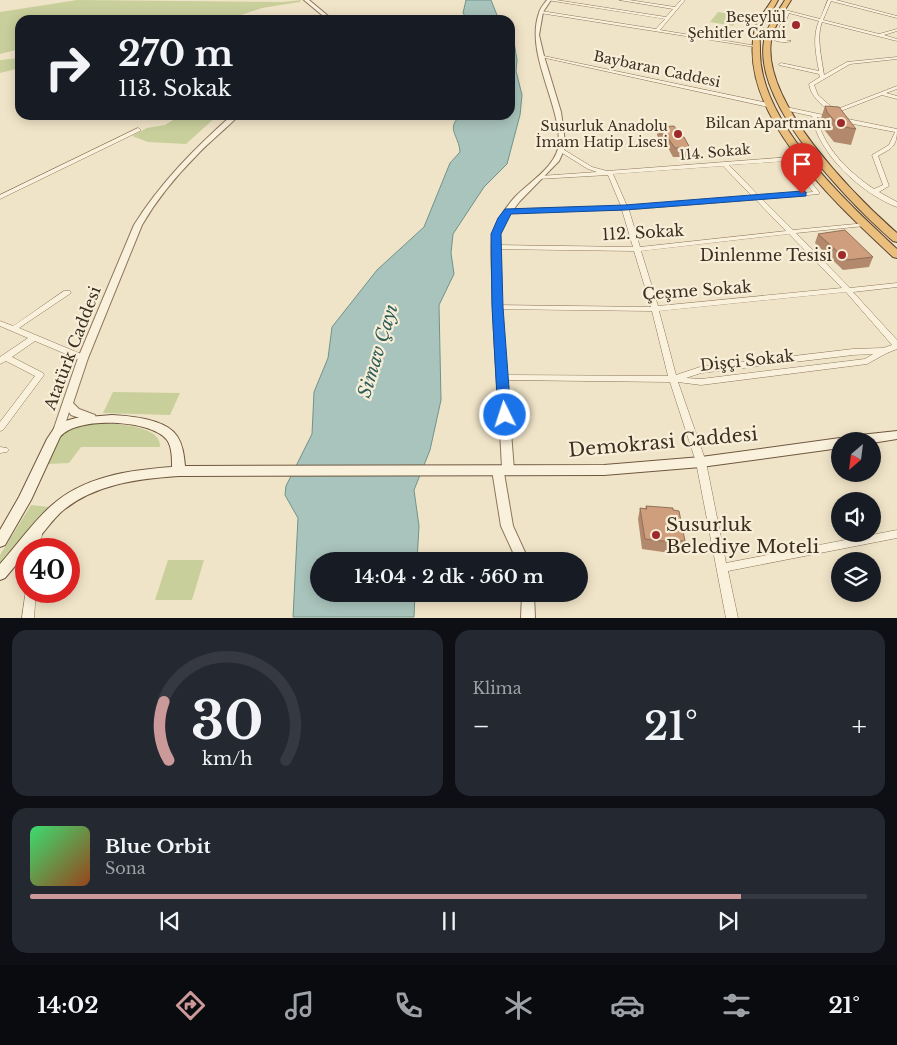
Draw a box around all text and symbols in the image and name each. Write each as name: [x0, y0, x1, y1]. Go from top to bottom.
place label: Beşeylül Şehitler Cami: [688, 8, 786, 42]
marker: Beşeylül Şehitler Cami: [790, 19, 802, 31]
text: 270 m: [118, 32, 233, 75]
icon: right: [35, 35, 100, 100]
street label: Baybaran Caddesi: [592, 47, 722, 91]
text: 113. Sokak: [118, 75, 231, 102]
place label: Bilcan Apartmanı: [705, 114, 831, 132]
place label: Susurluk Anadolu İmam Hatip Lisesi: [536, 117, 669, 151]
marker: Bilcan Apartmanı: [835, 117, 847, 129]
marker: Susurluk Anadolu İmam Hatip Lisesi: [672, 128, 684, 140]
street label: 114. Sokak: [679, 140, 752, 164]
pin: [781, 143, 823, 194]
icon: arrive: [788, 150, 816, 178]
street label: 112. Sokak: [601, 220, 685, 244]
place label: Dinlenme Tesisi: [700, 245, 833, 265]
marker: Dinlenme Tesisi: [836, 249, 848, 261]
street label: Çeşme Sokak: [642, 276, 752, 304]
street label: Atatürk Caddesi: [39, 283, 105, 414]
water label: Simav Çayı: [353, 302, 403, 400]
street label: Dişçi Sokak: [699, 345, 795, 375]
position arrow: [478, 388, 530, 440]
street label: Demokrasi Caddesi: [567, 422, 759, 462]
north arrow: [831, 432, 881, 482]
map controls: [831, 432, 881, 602]
button: sound: [831, 492, 881, 542]
place label: Susurluk Belediye Moteli: [666, 513, 820, 558]
marker: Susurluk Belediye Moteli: [650, 529, 662, 541]
speed limit sign: 40: [15, 538, 80, 603]
button: layers: [831, 552, 881, 602]
text: 14:04 · 2 dk · 560 m: [354, 565, 544, 588]
text: Klima: [473, 678, 522, 698]
text: 30: [191, 689, 263, 753]
text: 21°: [644, 703, 698, 750]
text: −: [473, 709, 490, 744]
text: +: [852, 709, 867, 744]
text: km/h: [202, 748, 253, 770]
text: Blue Orbit: [105, 835, 211, 858]
text: Sona: [105, 858, 146, 878]
icon: previous: [156, 907, 184, 935]
icon: pause: [435, 907, 463, 935]
icon: next: [714, 907, 742, 935]
icon: directions: [173, 988, 208, 1023]
icon: music: [282, 988, 317, 1023]
icon: phone: [391, 988, 426, 1023]
icon: climate: [501, 988, 536, 1023]
icon: car: [610, 988, 645, 1023]
icon: filters: [719, 988, 754, 1023]
text: 14:02: [37, 992, 99, 1019]
text: 21°: [829, 992, 860, 1019]

